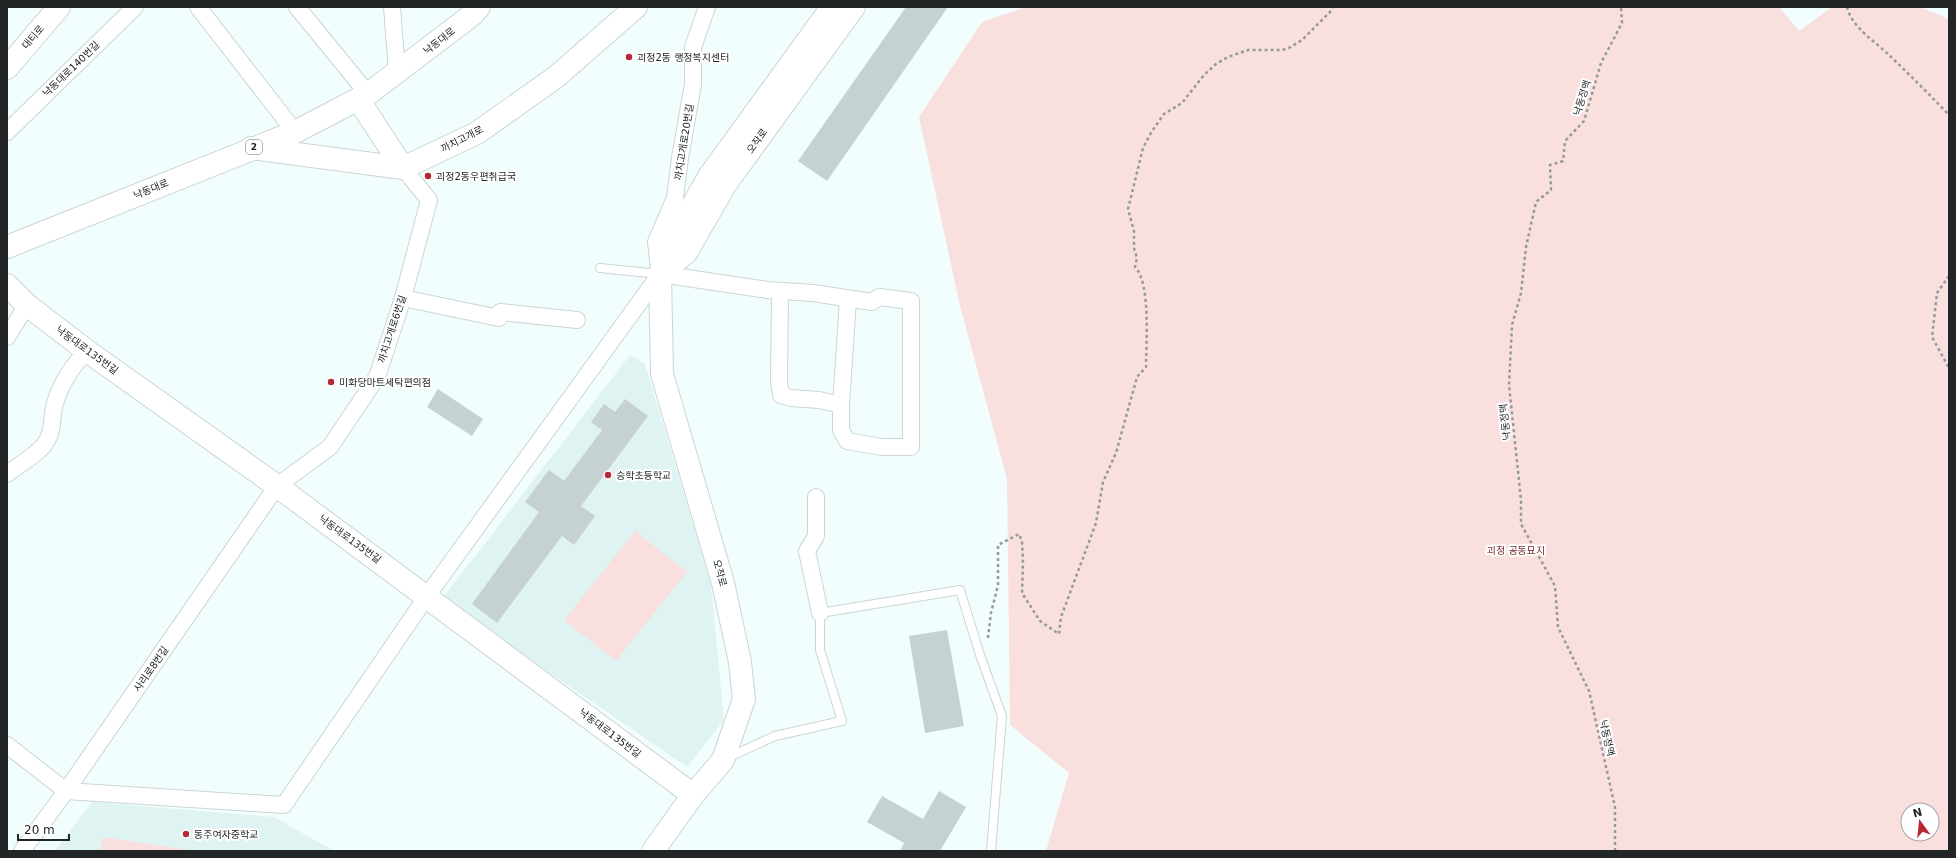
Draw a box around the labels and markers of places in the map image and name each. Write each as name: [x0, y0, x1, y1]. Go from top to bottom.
marker: 괴정2동 행정복지센터: [624, 52, 634, 62]
place label: 괴정2동 행정복지센터: [637, 52, 729, 63]
marker: 괴정2동우편취급국: [423, 171, 433, 181]
place label: 괴정2동우편취급국: [436, 171, 516, 182]
marker: 미화당마트세탁편의점: [326, 377, 336, 387]
place label: 미화당마트세탁편의점: [339, 377, 431, 388]
marker: 승학초등학교: [603, 470, 613, 480]
place label: 승학초등학교: [616, 470, 671, 481]
marker: 동주여자중학교: [181, 829, 191, 839]
place label: 동주여자중학교: [194, 829, 258, 840]

